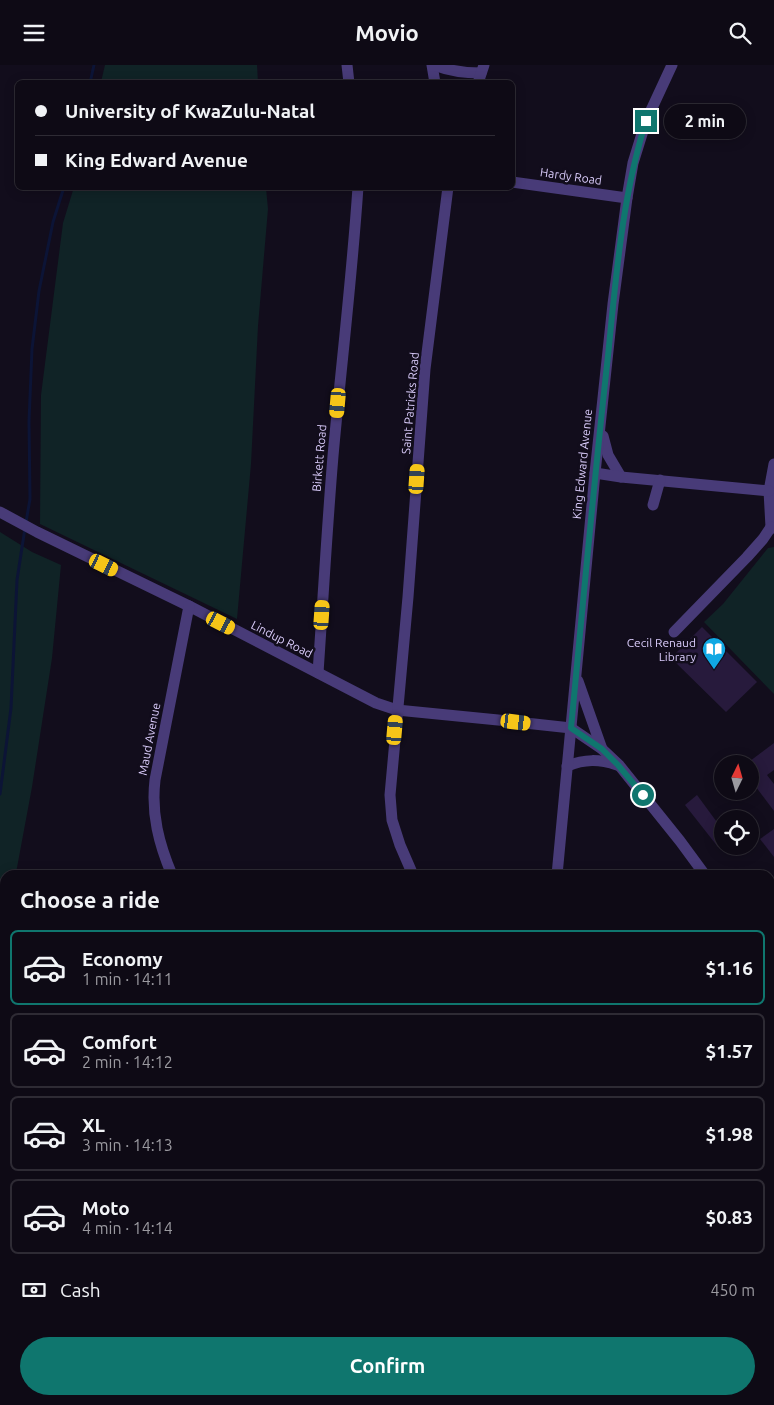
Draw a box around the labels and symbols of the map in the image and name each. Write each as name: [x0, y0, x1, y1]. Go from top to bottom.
callout: 2 min: [664, 103, 746, 139]
route end: [635, 110, 657, 132]
street label: Hardy Road: [539, 165, 603, 187]
street label: Saint Patricks Road: [399, 351, 421, 455]
car: [329, 387, 346, 419]
street label: King Edward Avenue: [570, 408, 594, 520]
street label: Birkett Road: [310, 424, 328, 492]
car: [408, 464, 425, 494]
car: [87, 552, 120, 578]
car: [313, 600, 330, 630]
car: [204, 610, 237, 636]
street label: Lindup Road: [249, 618, 315, 660]
place label: Cecil Renaud Library: [627, 636, 696, 663]
library icon: Cecil Renaud Library: [701, 636, 727, 670]
street label: Maud Avenue: [136, 702, 162, 776]
car: [500, 713, 531, 731]
car: [386, 714, 403, 746]
north arrow: [714, 755, 759, 800]
route start: [632, 784, 654, 806]

